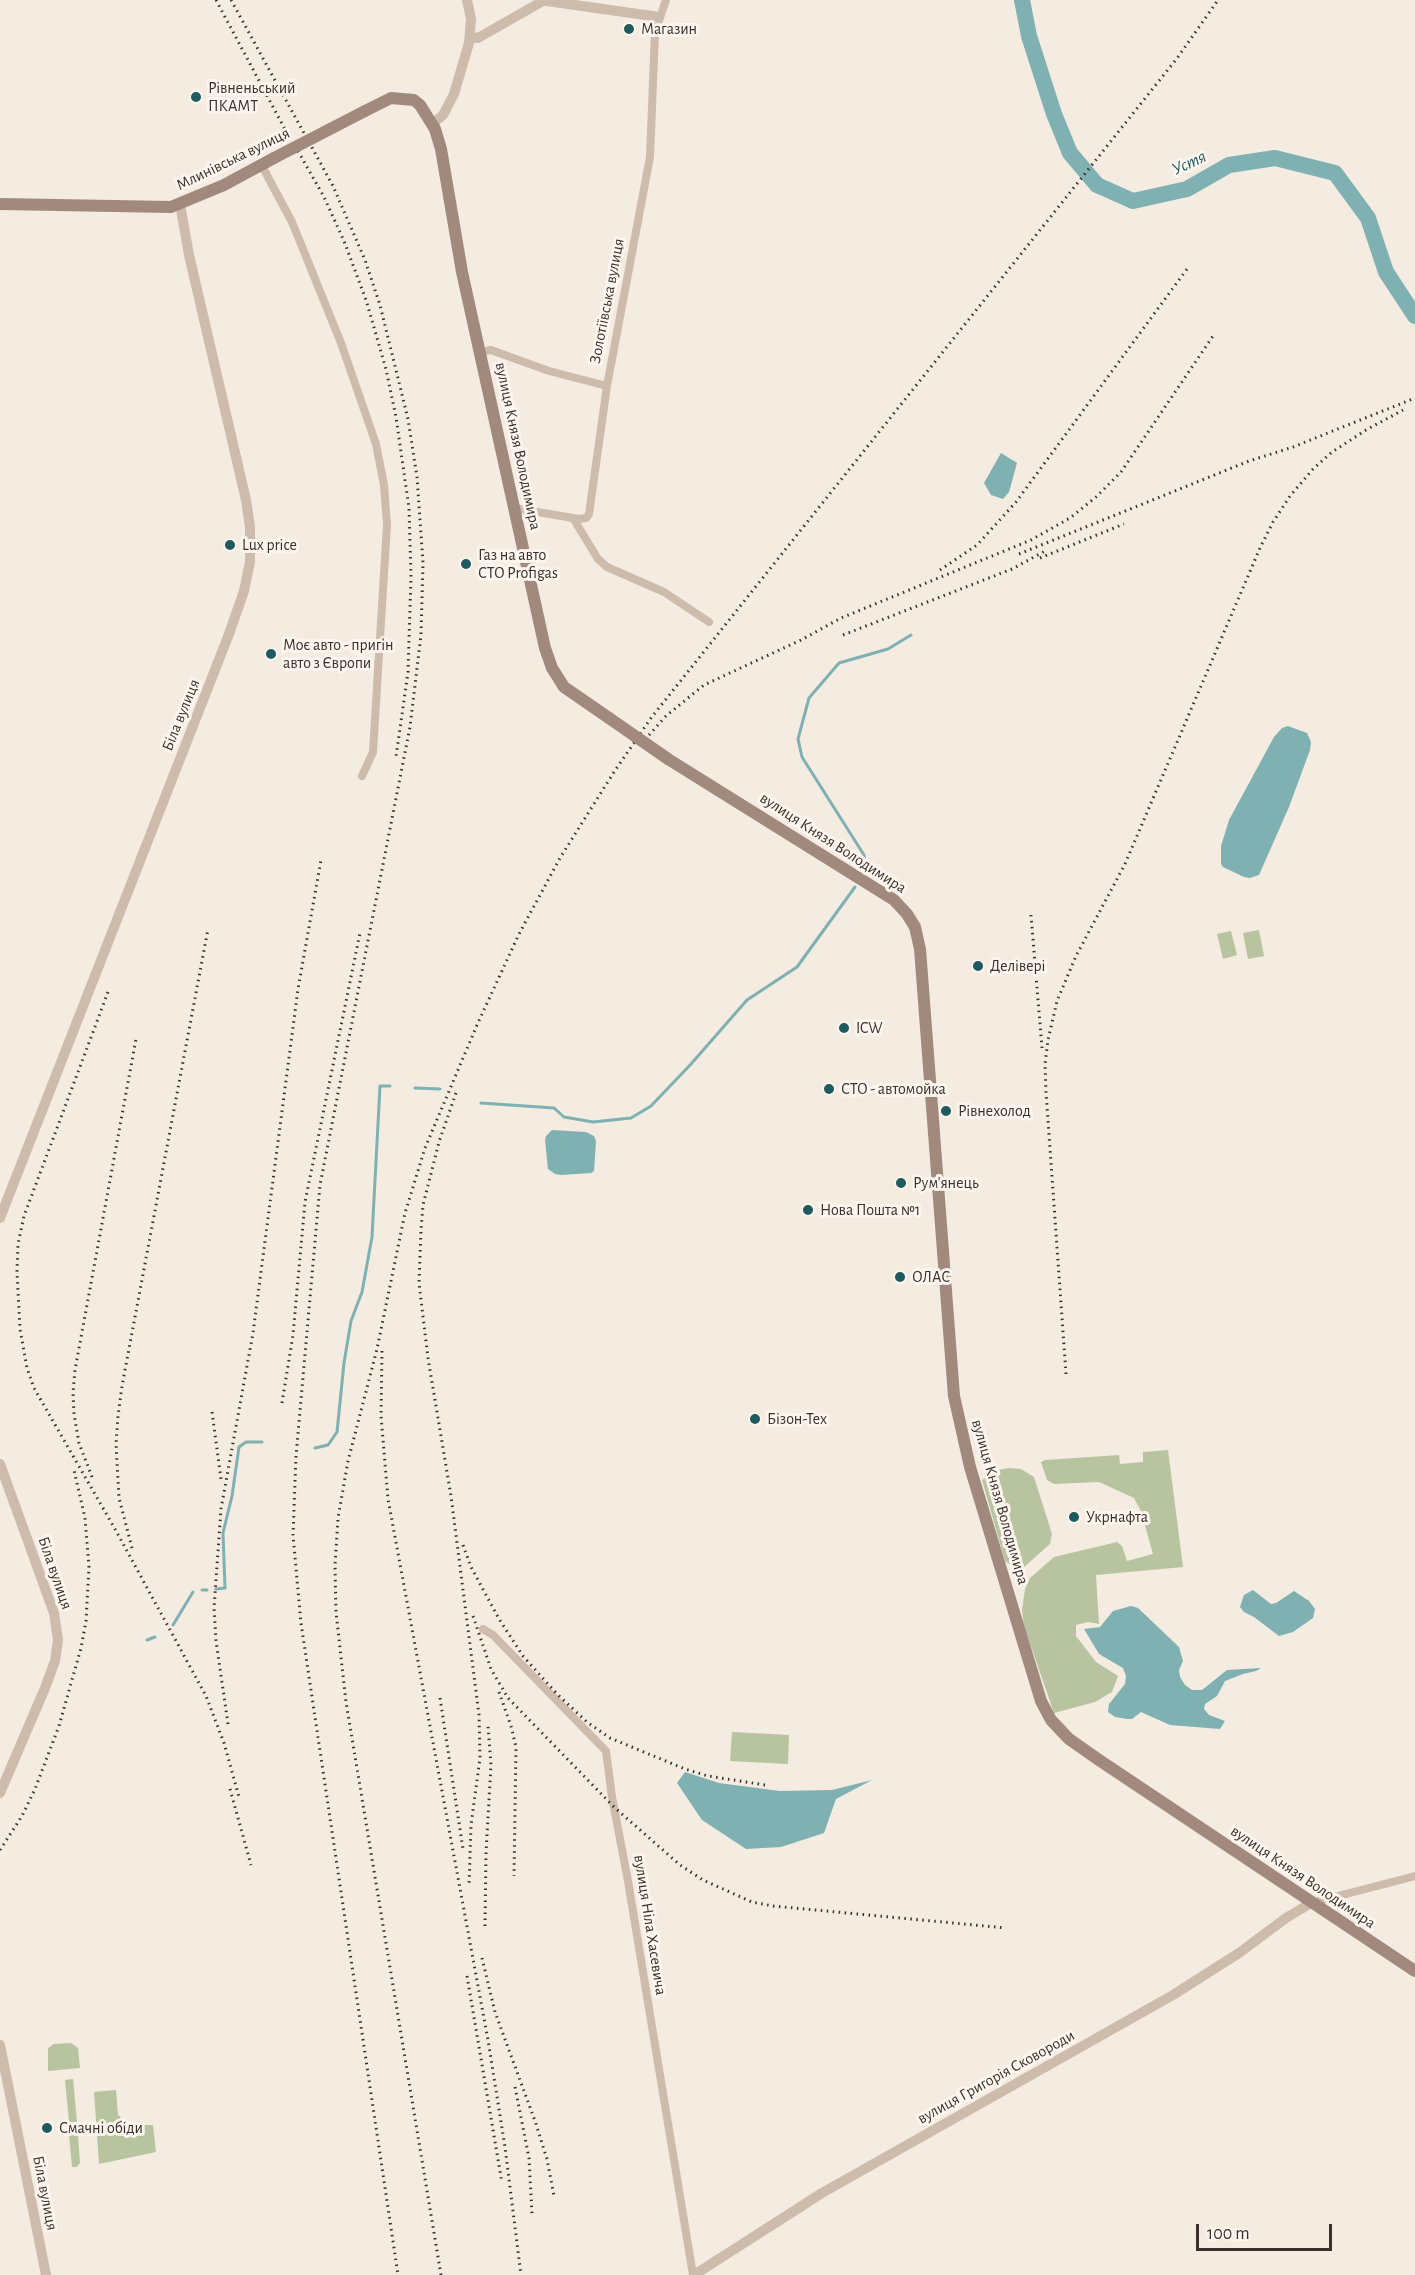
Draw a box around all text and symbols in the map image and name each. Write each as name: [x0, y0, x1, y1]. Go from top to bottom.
place label: Магазин: [641, 19, 697, 39]
marker: Магазин: [622, 22, 636, 36]
place label: Рівненьський ПКАМТ: [208, 78, 296, 116]
marker: Рівненьський ПКАМТ: [189, 90, 203, 104]
street label: Млинівська вулиця: [173, 123, 293, 195]
water label: Устя: [1168, 146, 1210, 180]
street label: Золотіївська вулиця: [585, 237, 629, 365]
street label: вулиця Князя Володимира: [491, 360, 545, 532]
place label: Lux price: [242, 535, 297, 555]
marker: Lux price: [223, 538, 237, 552]
place label: Газ на авто СТО Profigas: [478, 545, 558, 583]
marker: Газ на авто СТО Profigas: [459, 557, 473, 571]
place label: Моє авто - пригін авто з Європи: [283, 635, 394, 673]
marker: Моє авто - пригін авто з Європи: [264, 647, 278, 661]
street label: Біла вулиця: [158, 676, 204, 754]
street label: вулиця Князя Володимира: [756, 788, 910, 898]
place label: Делівері: [990, 956, 1045, 976]
marker: Делівері: [971, 959, 985, 973]
place label: ICW: [856, 1018, 883, 1038]
marker: ICW: [837, 1021, 851, 1035]
place label: СТО - автомойка: [841, 1079, 946, 1099]
marker: СТО - автомойка: [822, 1082, 836, 1096]
place label: Рівнехолод: [958, 1101, 1031, 1121]
marker: Рівнехолод: [939, 1104, 953, 1118]
place label: Рум'янець: [913, 1173, 979, 1193]
marker: Рум'янець: [894, 1176, 908, 1190]
place label: Нова Пошта №1: [820, 1200, 920, 1220]
marker: Нова Пошта №1: [801, 1203, 815, 1217]
place label: ОЛАС: [912, 1267, 950, 1287]
marker: ОЛАС: [893, 1270, 907, 1284]
place label: Бізон-Тех: [767, 1409, 827, 1429]
marker: Бізон-Тех: [748, 1412, 762, 1426]
street label: вулиця Князя Володимира: [967, 1417, 1033, 1587]
place label: Укрнафта: [1086, 1507, 1148, 1527]
marker: Укрнафта: [1067, 1510, 1081, 1524]
street label: Біла вулиця: [34, 1534, 76, 1612]
street label: вулиця Князя Володимира: [1227, 1821, 1379, 1933]
street label: вулиця Ніла Хасевича: [629, 1854, 671, 1996]
street label: вулиця Григорія Сковороди: [914, 2026, 1078, 2128]
place label: Смачні обіди: [59, 2118, 143, 2138]
marker: Смачні обіди: [40, 2121, 54, 2135]
street label: Біла вулиця: [28, 2154, 62, 2232]
scale bar: [1199, 2212, 1336, 2250]
text: 100 m: [1207, 2225, 1250, 2243]

